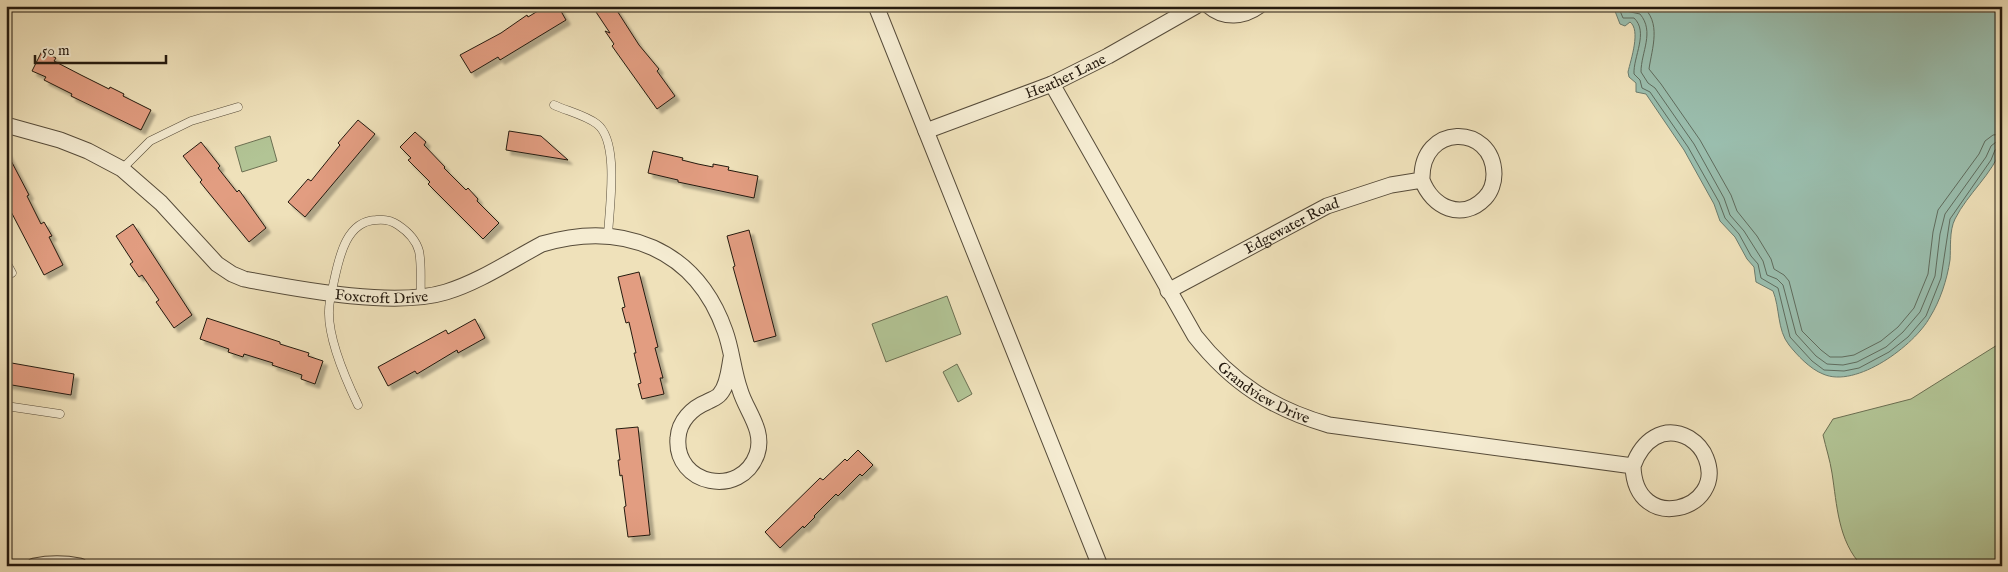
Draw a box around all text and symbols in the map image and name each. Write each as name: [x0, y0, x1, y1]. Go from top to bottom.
scale bar: [35, 32, 166, 64]
text: 50 m: [42, 41, 70, 60]
street label: Heather Lane: [1023, 49, 1109, 103]
street label: Edgewater Road: [1241, 193, 1342, 258]
street label: Foxcroft Drive: [334, 285, 429, 308]
street label: Grandview Drive: [1213, 357, 1312, 428]

